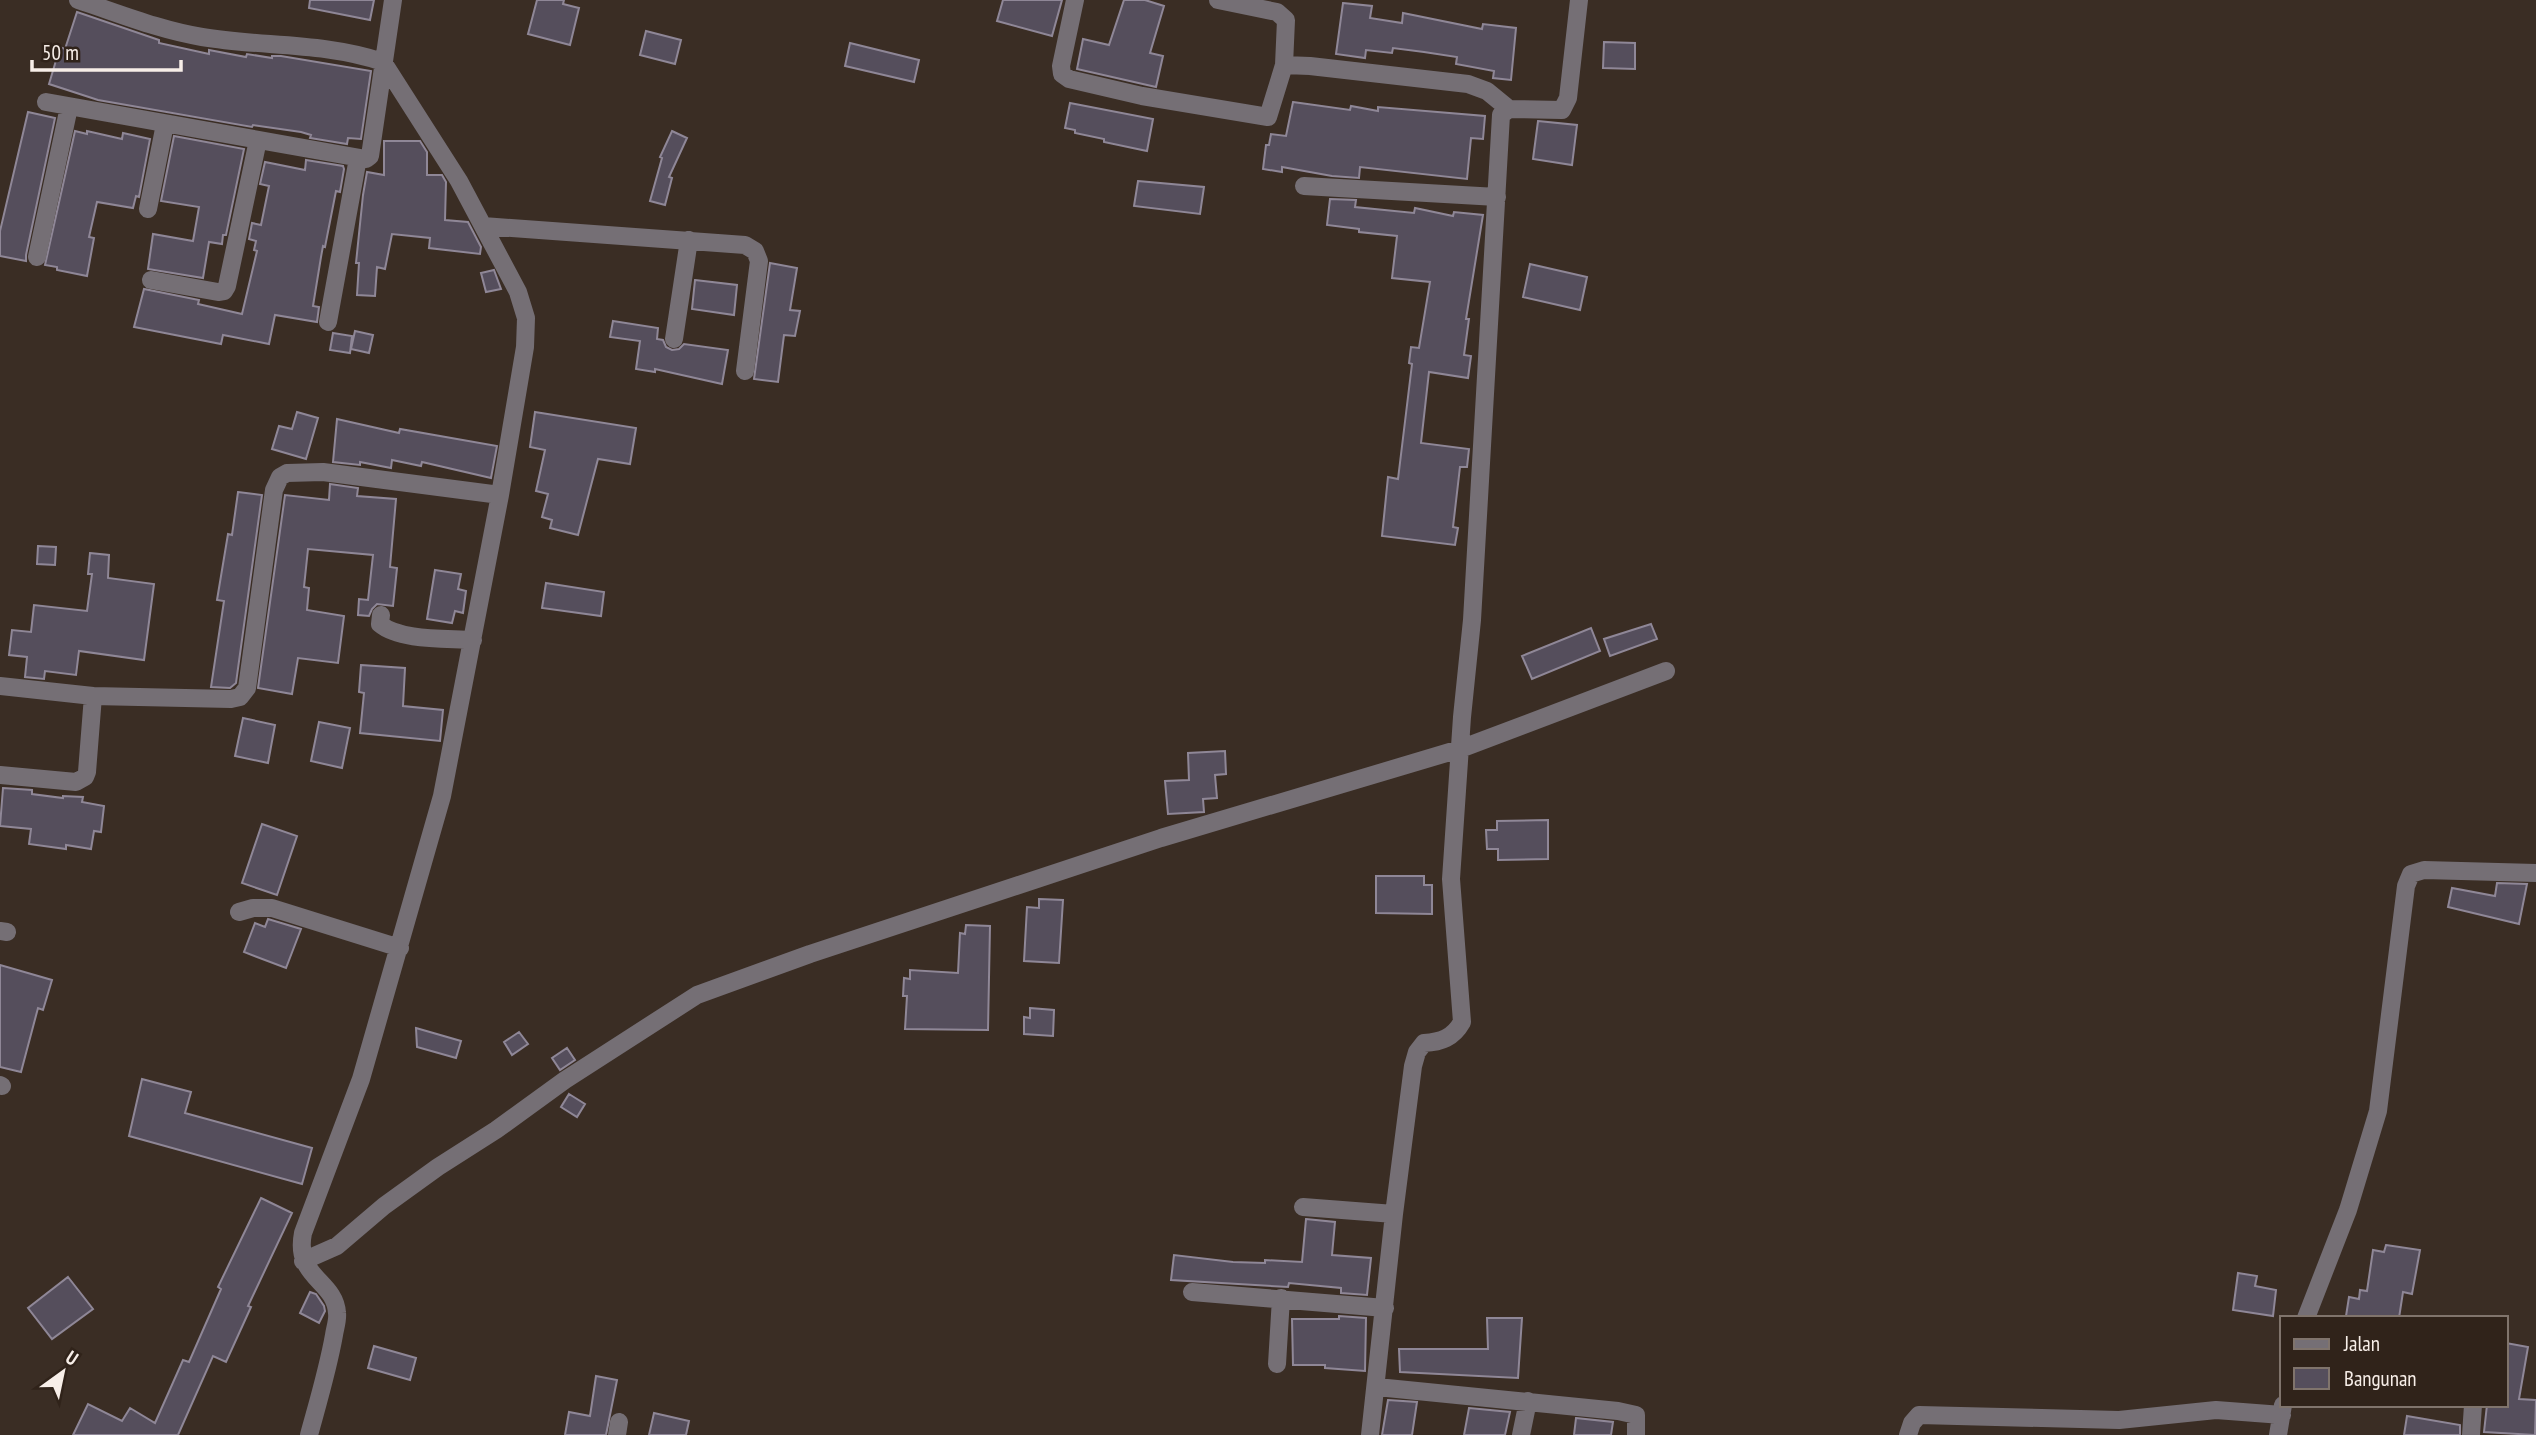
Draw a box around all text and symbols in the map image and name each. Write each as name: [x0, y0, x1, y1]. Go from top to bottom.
scale bar: [32, 28, 180, 72]
text: 50 m: [42, 39, 79, 66]
legend: [2280, 1316, 2508, 1407]
text: Jalan: [2343, 1330, 2380, 1357]
north arrow: [28, 1337, 98, 1407]
text: U: [62, 1345, 83, 1370]
text: Bangunan: [2344, 1365, 2417, 1392]

